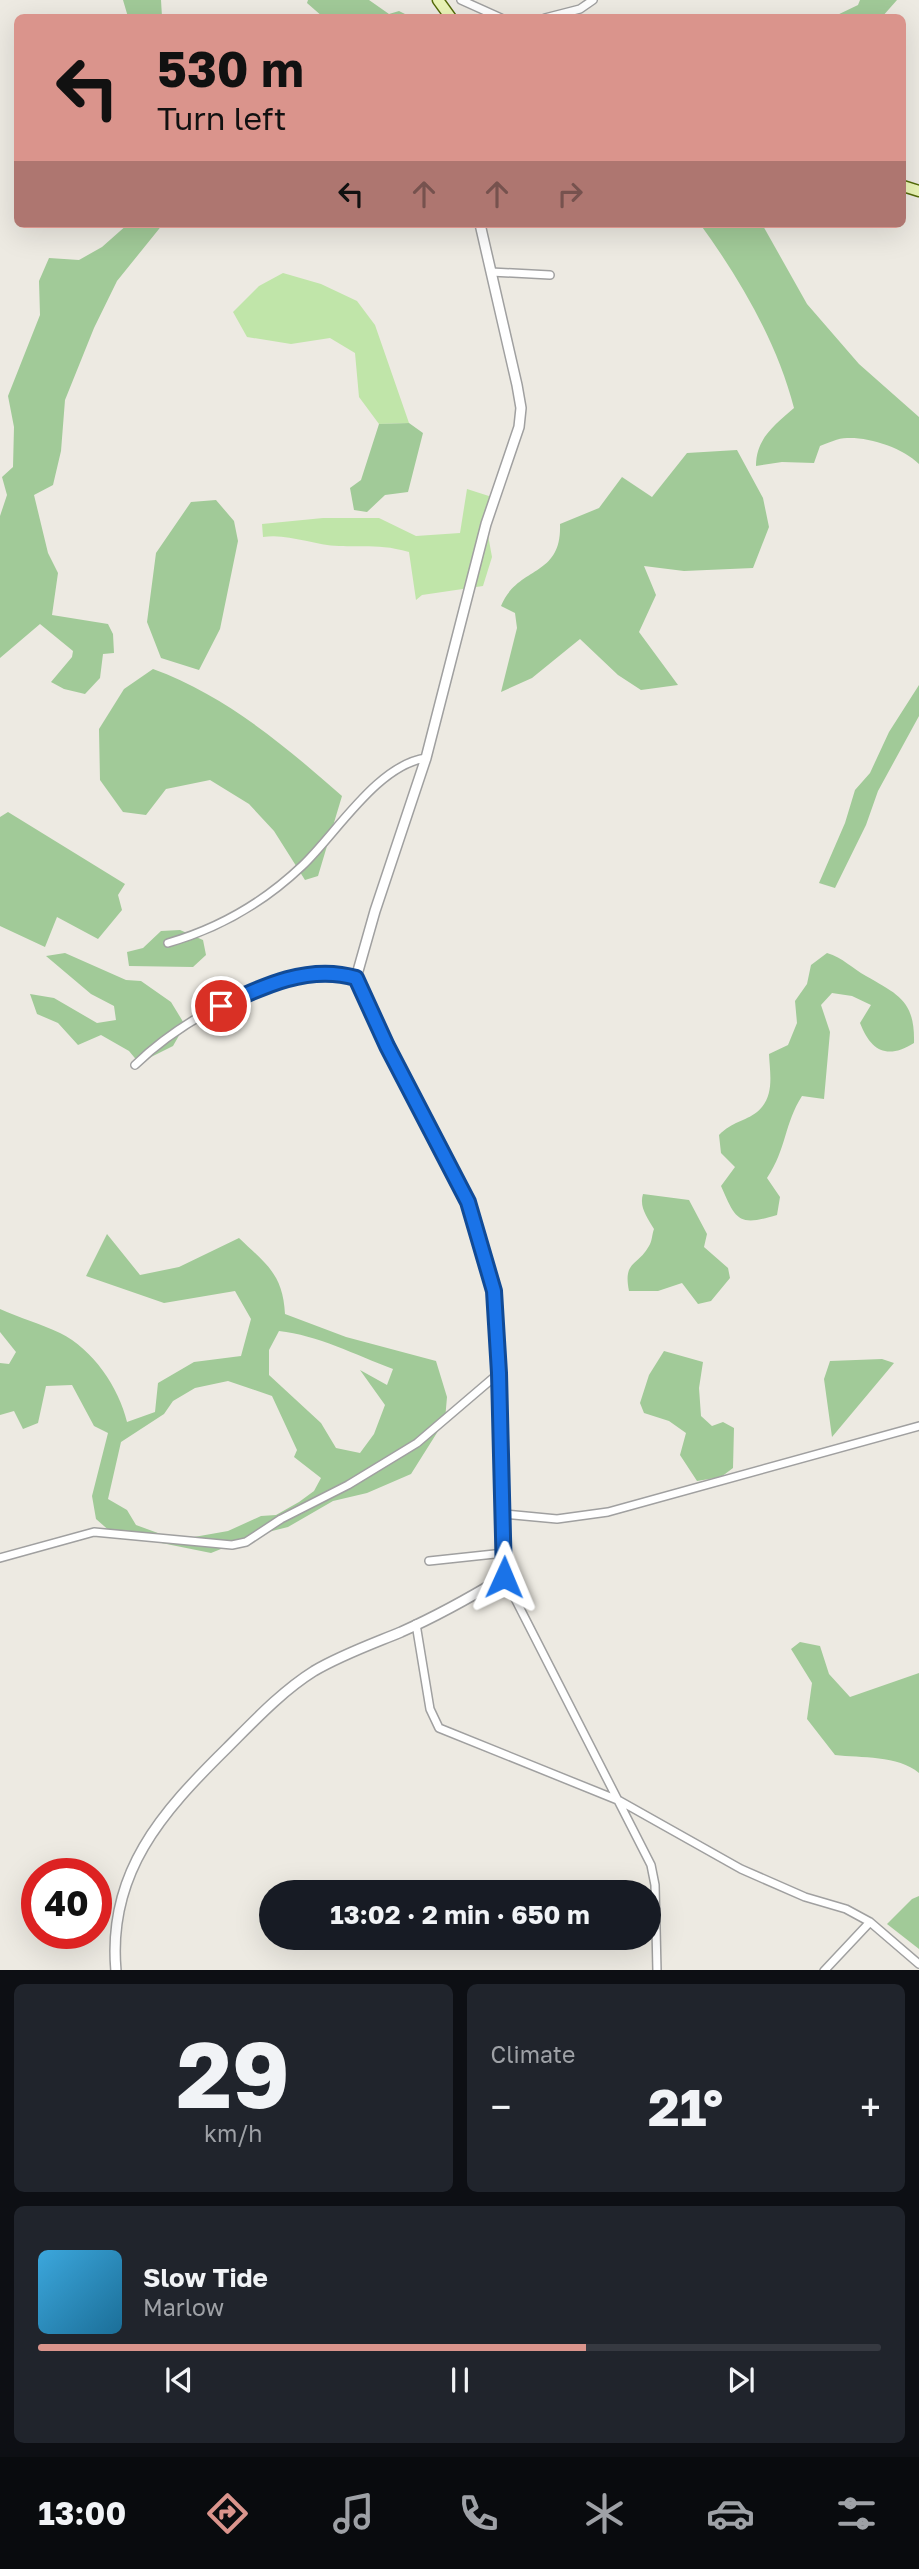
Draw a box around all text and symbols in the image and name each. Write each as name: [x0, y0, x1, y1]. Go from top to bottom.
text: 530 m: [157, 39, 304, 98]
icon: left: [42, 42, 133, 133]
text: Turn left: [157, 99, 286, 137]
icon: left: [332, 175, 370, 213]
icon: ahead: [405, 175, 443, 213]
icon: ahead: [478, 175, 516, 213]
icon: right: [551, 175, 589, 213]
pin: [191, 976, 251, 1036]
icon: arrive: [202, 987, 240, 1025]
position arrow: [467, 1540, 541, 1614]
speed limit sign: 40: [21, 1858, 112, 1949]
text: 13:02 · 2 min · 650 m: [330, 1899, 590, 1930]
text: 29: [177, 2019, 290, 2128]
text: Climate: [491, 2040, 575, 2068]
text: 21°: [648, 2075, 723, 2137]
text: −: [491, 2084, 511, 2129]
text: +: [860, 2084, 881, 2129]
text: km/h: [204, 2119, 263, 2147]
text: Slow Tide: [143, 2262, 268, 2293]
text: Marlow: [143, 2293, 224, 2321]
icon: previous: [160, 2361, 198, 2399]
icon: pause: [441, 2361, 479, 2399]
icon: next: [722, 2361, 760, 2399]
icon: directions: [203, 2489, 252, 2538]
icon: music: [329, 2489, 378, 2538]
icon: phone: [454, 2489, 503, 2538]
icon: climate: [580, 2489, 629, 2538]
icon: car: [706, 2489, 755, 2538]
icon: filters: [832, 2489, 881, 2538]
text: 13:00: [38, 2494, 126, 2532]

